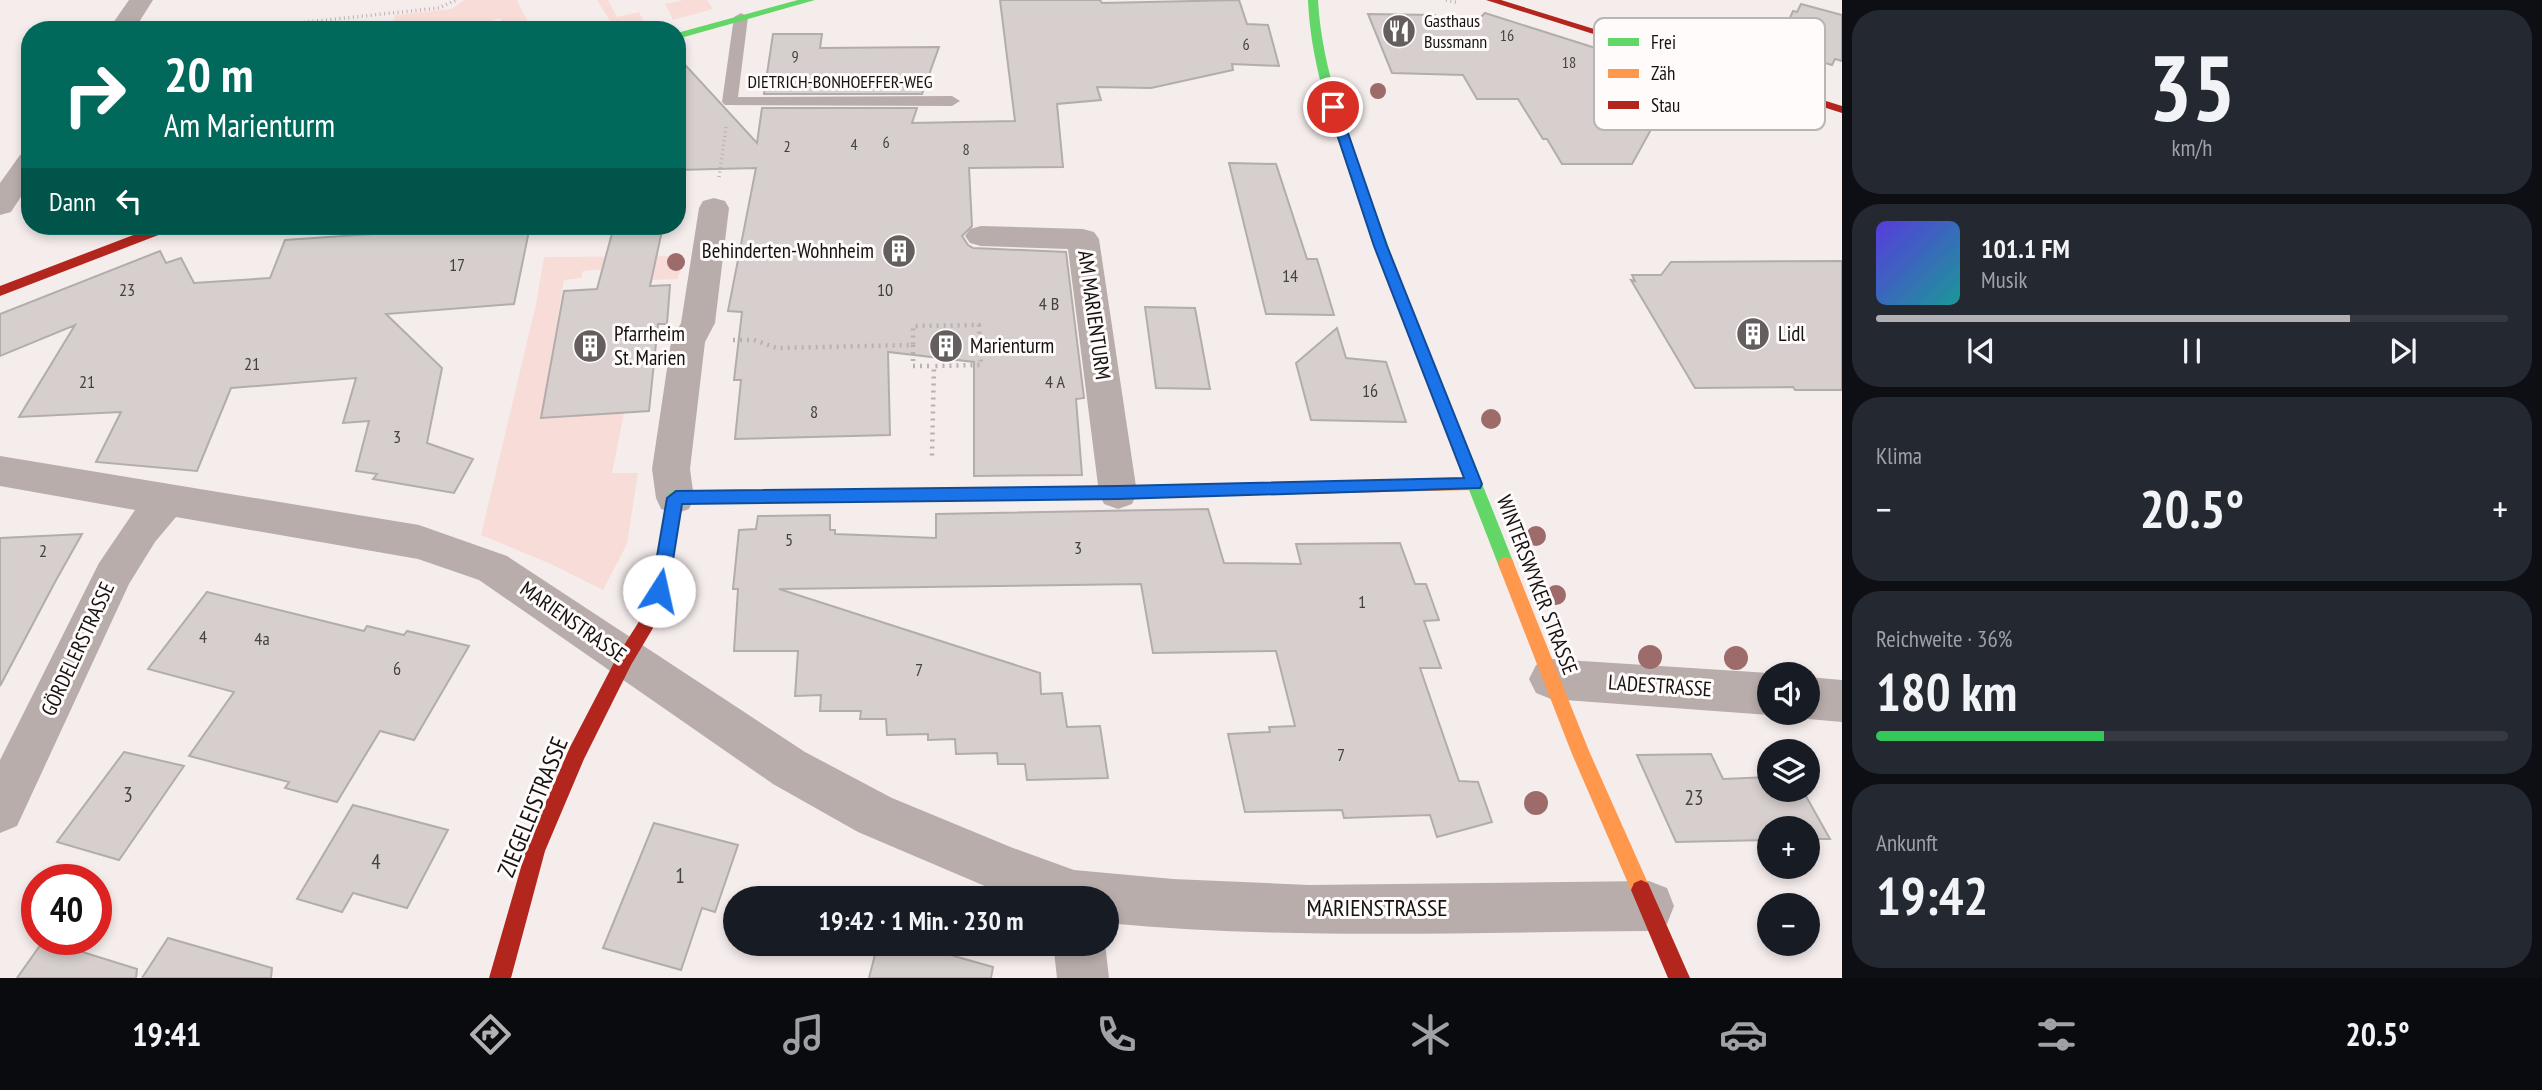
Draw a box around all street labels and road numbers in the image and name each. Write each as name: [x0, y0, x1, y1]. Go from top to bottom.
street label: DIETRICH-BONHOEFFER-WEG: [747, 70, 933, 93]
street label: AM MARIENTURM: [1072, 249, 1117, 381]
street label: WINTERSWYKER STRASSE: [1491, 491, 1584, 678]
street label: MARIENSTRASSE: [515, 575, 632, 668]
street label: GÖRDELERSTRASSE: [35, 578, 120, 720]
street label: LADESTRASSE: [1607, 668, 1713, 703]
street label: ZIEGELEISTRASSE: [490, 732, 575, 881]
street label: MARIENSTRASSE: [1306, 892, 1448, 923]

